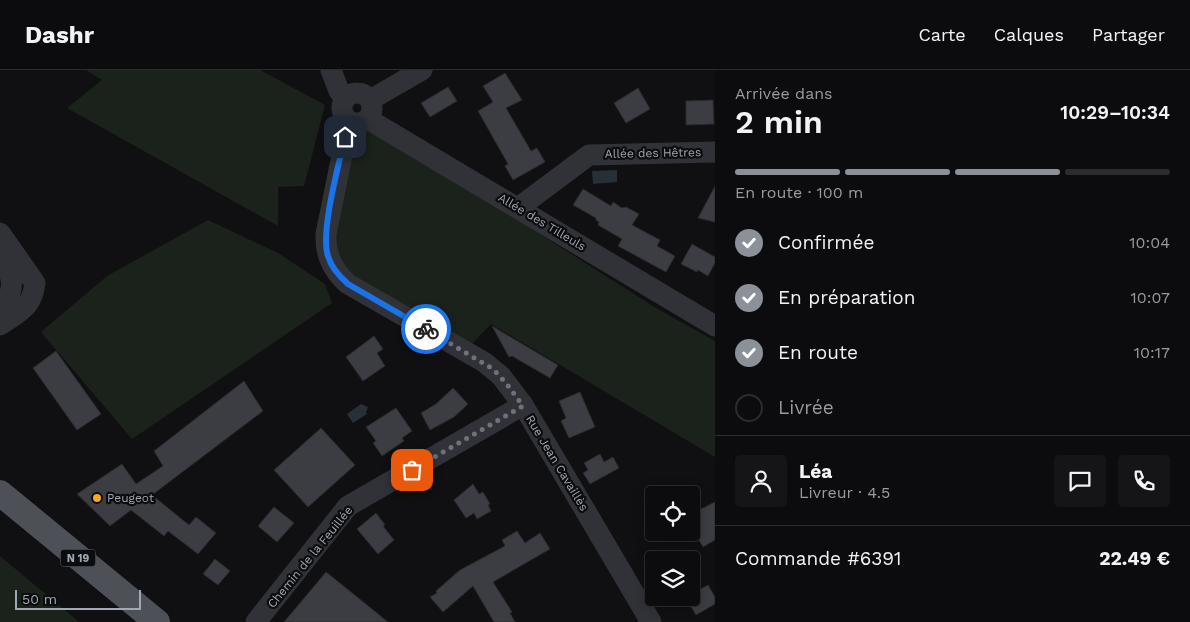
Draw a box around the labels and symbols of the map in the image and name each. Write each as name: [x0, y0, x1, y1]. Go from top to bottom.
pin: [324, 116, 366, 158]
street label: Allée des Hêtres: [605, 145, 701, 161]
street label: Allée des Tilleuls: [496, 190, 588, 254]
courier: [401, 304, 451, 354]
street label: Rue Jean Cavaillès: [523, 413, 591, 513]
pin: [391, 449, 433, 491]
place label: Peugeot: [107, 491, 154, 505]
marker: Peugeot: [91, 492, 103, 504]
street label: Chemin de la Feuillée: [265, 503, 355, 611]
road number: N 19: [60, 549, 96, 566]
scale bar: [15, 587, 141, 610]

